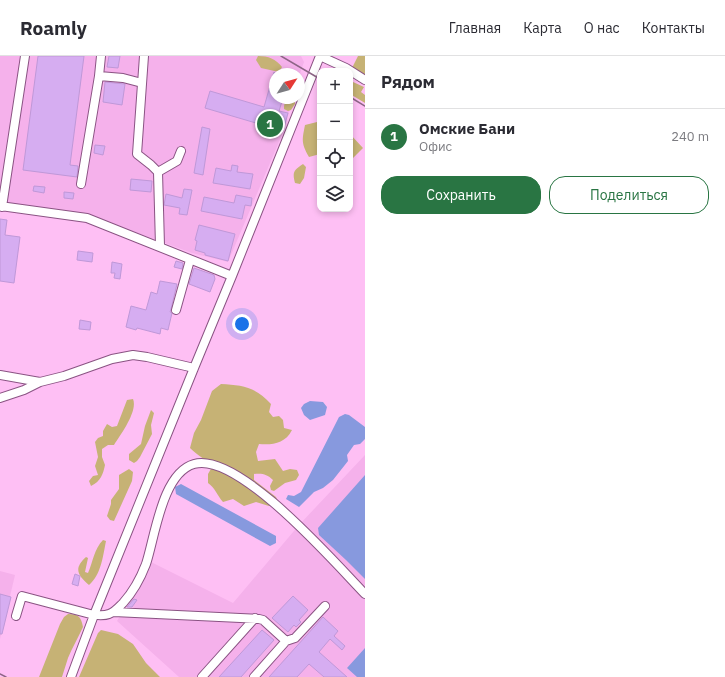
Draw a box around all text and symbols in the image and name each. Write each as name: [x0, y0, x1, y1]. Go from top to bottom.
text: Roamly: [20, 16, 87, 40]
text: Главная: [449, 19, 501, 37]
text: Карта: [523, 19, 562, 37]
text: О нас: [584, 19, 620, 37]
text: Контакты: [642, 19, 705, 37]
north arrow: [269, 68, 305, 104]
map controls: [317, 68, 353, 212]
button: +: [317, 68, 353, 104]
text: Рядом: [381, 71, 435, 93]
button: −: [317, 104, 353, 140]
pin: 1: [257, 109, 283, 139]
text: Омские Бани: [419, 119, 515, 138]
text: 1: [390, 128, 398, 145]
text: 240 m: [671, 128, 709, 145]
text: Офис: [419, 138, 452, 155]
button: locate: [317, 140, 353, 176]
button: layers: [317, 176, 353, 212]
button: Сохранить: [381, 176, 541, 214]
button: Поделиться: [549, 176, 709, 214]
your location: [232, 314, 252, 334]

